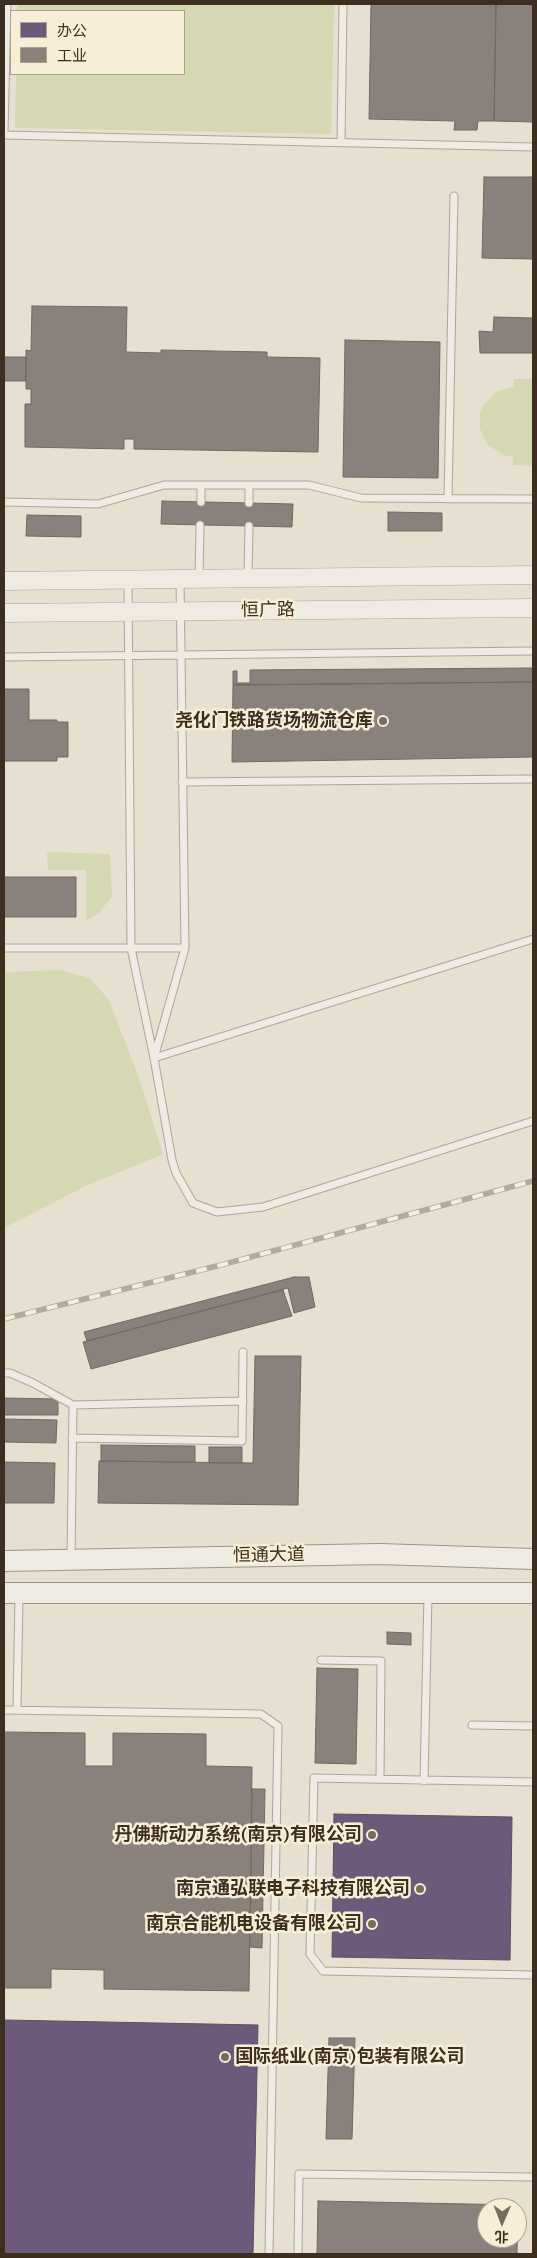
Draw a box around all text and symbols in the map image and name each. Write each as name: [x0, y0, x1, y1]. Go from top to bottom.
legend: [10, 10, 185, 75]
text: 办公: [57, 20, 87, 41]
text: 工业: [57, 45, 87, 66]
street label: 恒广路: [241, 600, 295, 622]
place label: 尧化门铁路货场物流仓库: [175, 710, 373, 732]
marker: 尧化门铁路货场物流仓库: [377, 715, 389, 727]
street label: 恒通大道: [233, 1545, 305, 1567]
place label: 丹佛斯动力系统(南京)有限公司: [114, 1824, 362, 1846]
marker: 丹佛斯动力系统(南京)有限公司: [366, 1829, 378, 1841]
place label: 南京通弘联电子科技有限公司: [176, 1878, 410, 1900]
marker: 南京通弘联电子科技有限公司: [414, 1883, 426, 1895]
place label: 南京合能机电设备有限公司: [146, 1913, 362, 1935]
marker: 南京合能机电设备有限公司: [366, 1918, 378, 1930]
place label: 国际纸业(南京)包装有限公司: [235, 2046, 465, 2068]
marker: 国际纸业(南京)包装有限公司: [219, 2051, 231, 2063]
north arrow: [477, 2198, 527, 2248]
text: 北: [495, 2227, 509, 2247]

